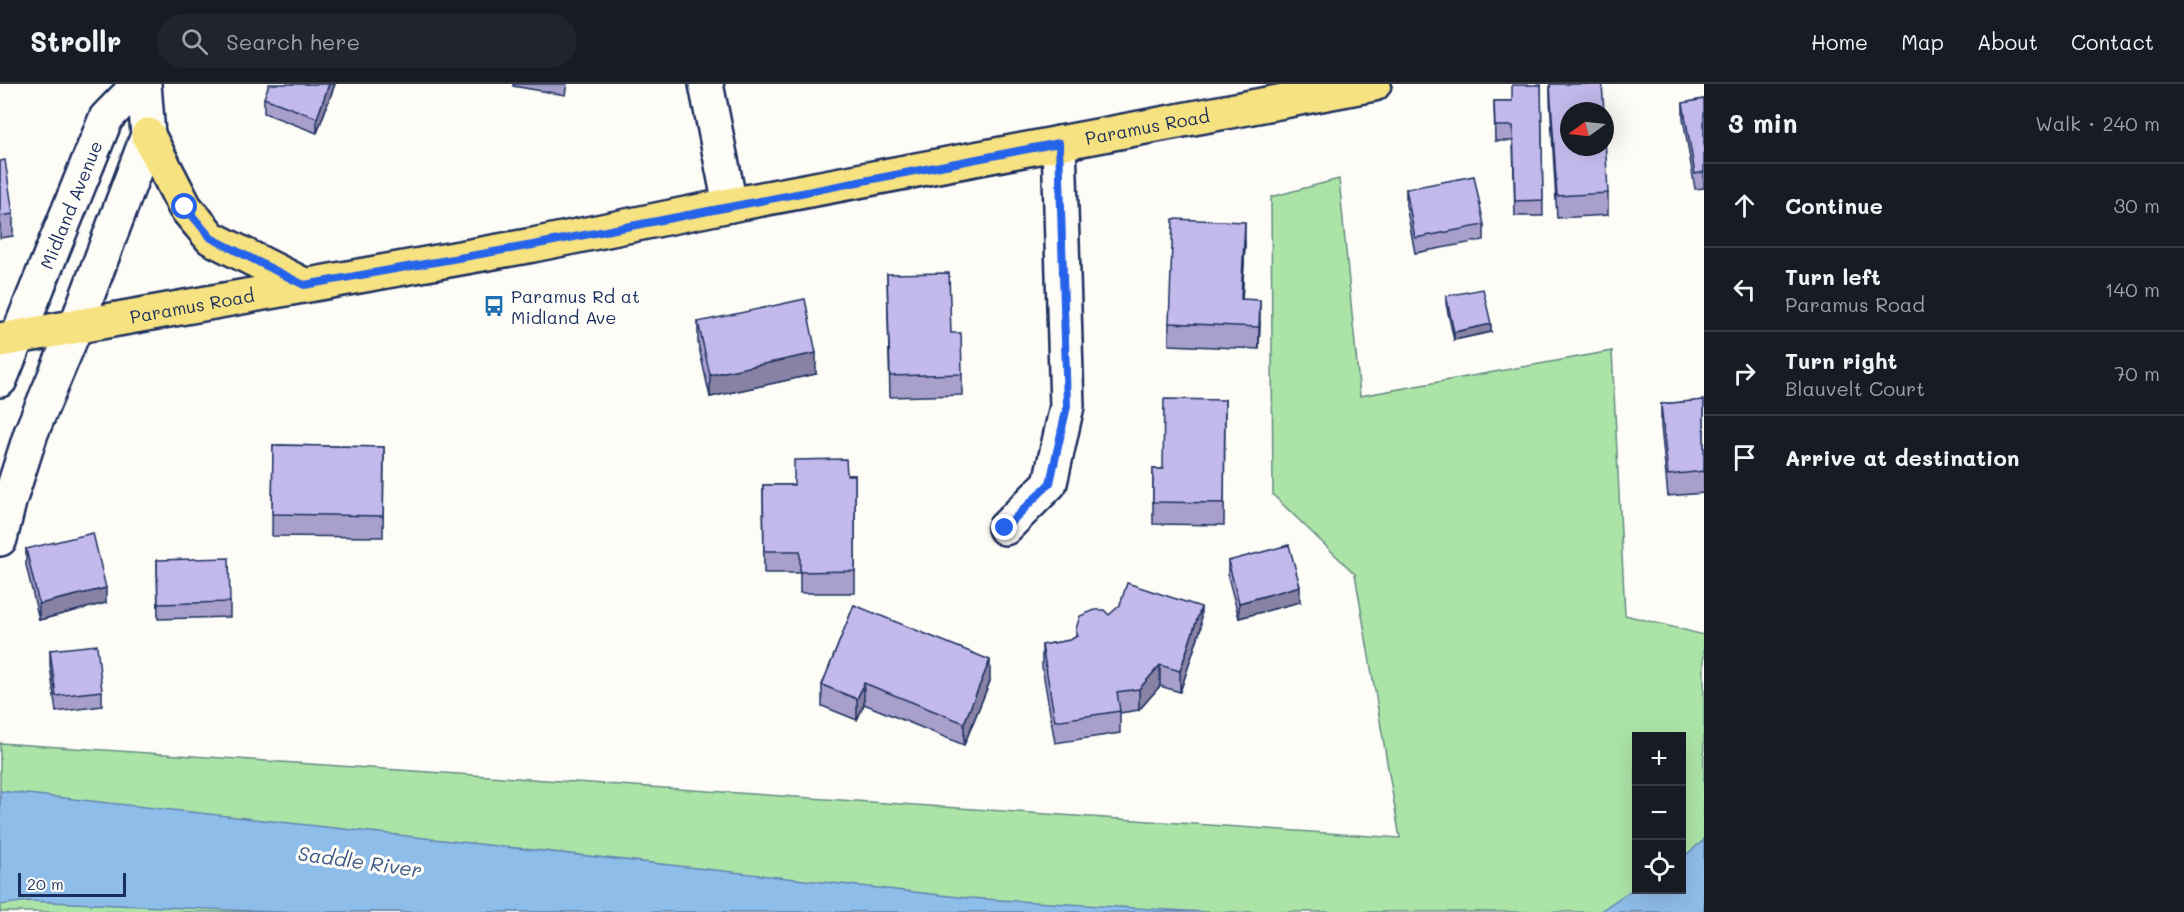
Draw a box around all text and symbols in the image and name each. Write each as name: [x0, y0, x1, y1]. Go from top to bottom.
search box: [157, 14, 577, 68]
text: Strollr: [30, 23, 121, 59]
icon: search: [178, 25, 211, 58]
text: Search here: [226, 27, 360, 56]
text: Home: [1811, 28, 1868, 55]
text: Map: [1901, 28, 1944, 55]
text: About: [1977, 28, 2038, 55]
text: Contact: [2071, 28, 2154, 55]
north arrow: [1560, 102, 1614, 156]
street label: Paramus Road: [1083, 103, 1211, 150]
text: 3 min: [1728, 106, 1797, 140]
text: Walk · 240 m: [2035, 110, 2160, 136]
street label: Midland Avenue: [34, 137, 108, 273]
icon: ahead: [1728, 189, 1761, 222]
text: Continue: [1785, 191, 1883, 220]
text: 30 m: [2114, 192, 2160, 218]
route start: [171, 193, 197, 219]
text: Turn left: [1785, 262, 1881, 291]
icon: left: [1728, 273, 1761, 306]
text: 140 m: [2105, 276, 2160, 302]
street label: Paramus Road: [128, 283, 256, 329]
place label: Paramus Rd at Midland Ave: [511, 284, 640, 329]
text: Paramus Road: [1785, 291, 1925, 317]
bus stop icon: Paramus Rd at Midland Ave: [482, 294, 506, 318]
text: Turn right: [1785, 346, 1897, 375]
icon: right: [1728, 357, 1761, 390]
text: 70 m: [2114, 360, 2160, 386]
text: Blauvelt Court: [1785, 375, 1925, 401]
icon: arrive: [1728, 441, 1761, 474]
text: Arrive at destination: [1785, 443, 2020, 472]
route end: [991, 514, 1017, 540]
map controls: [1632, 732, 1686, 894]
button: +: [1632, 732, 1686, 786]
button: −: [1632, 786, 1686, 840]
water label: Saddle River: [296, 839, 424, 883]
button: locate: [1632, 840, 1686, 894]
scale bar: [18, 870, 126, 898]
text: 20 m: [27, 873, 64, 894]

